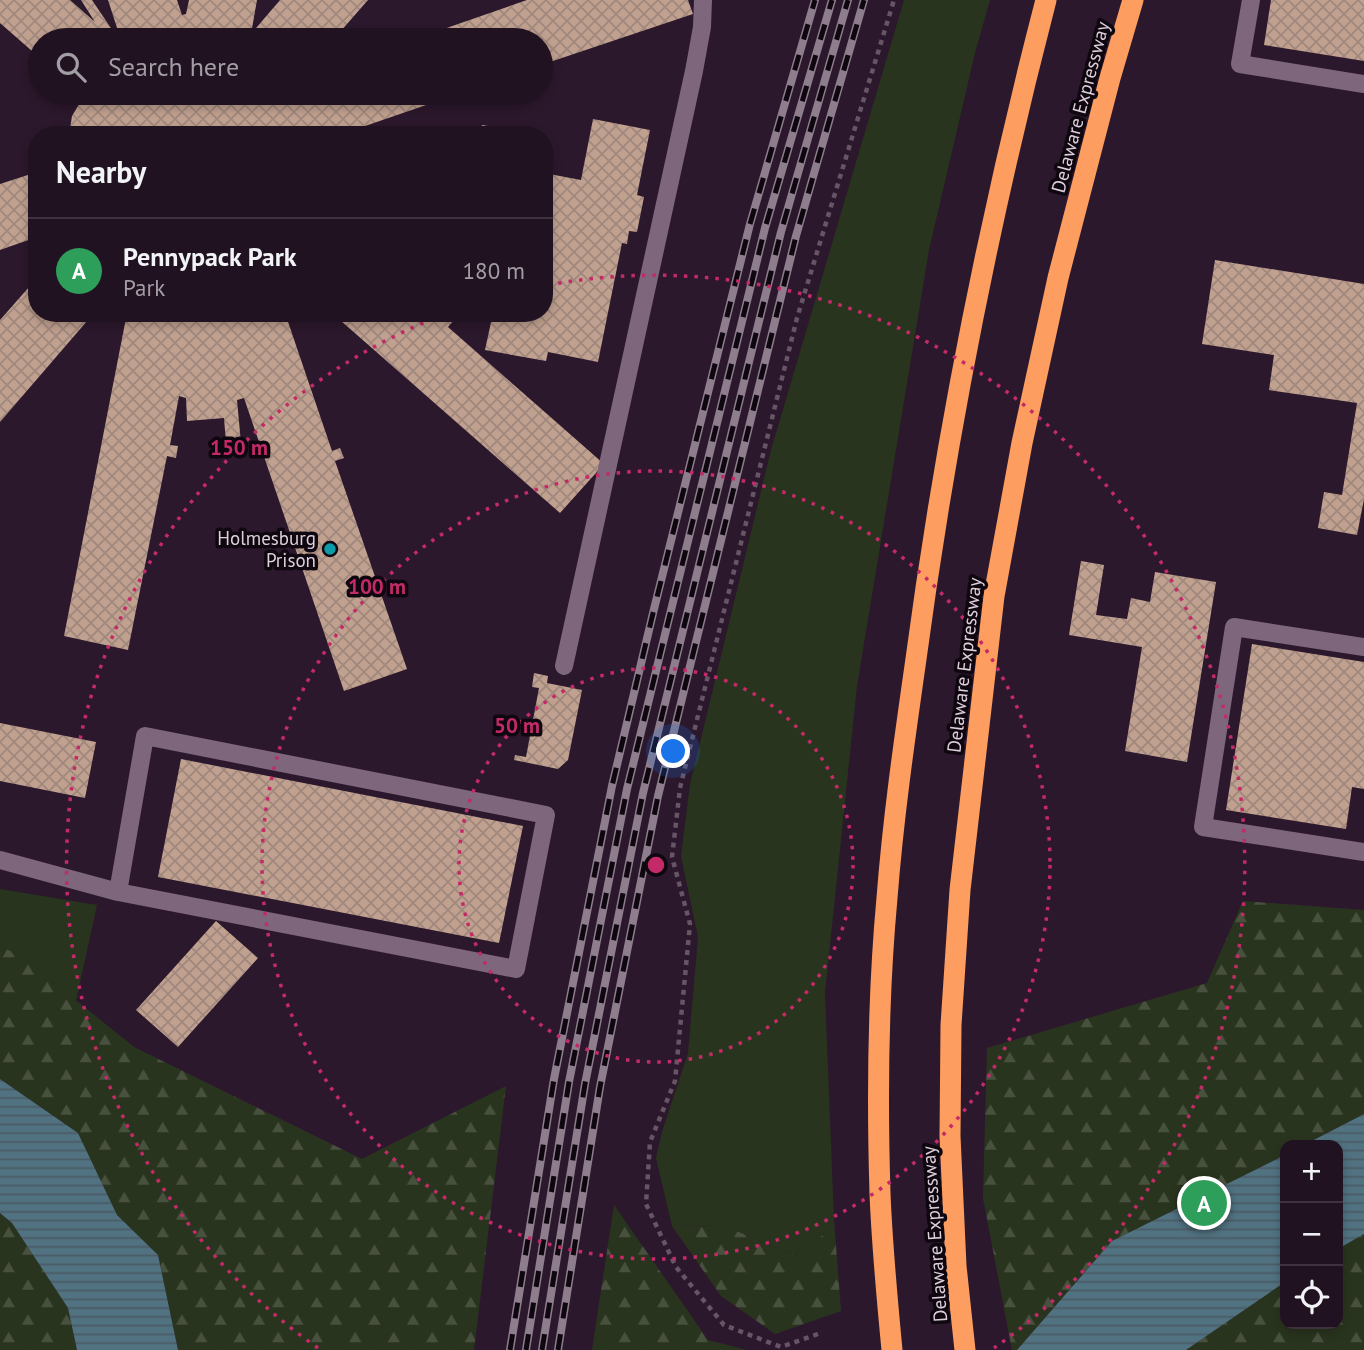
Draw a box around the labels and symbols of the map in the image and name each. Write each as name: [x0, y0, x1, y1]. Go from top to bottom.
street label: Delaware Expressway: [1046, 19, 1114, 195]
text: 150 m: [210, 434, 268, 461]
place label: Holmesburg Prison: [217, 526, 316, 572]
marker: Holmesburg Prison: [322, 541, 338, 557]
text: 100 m: [348, 573, 406, 600]
street label: Delaware Expressway: [941, 576, 987, 754]
text: 50 m: [494, 712, 540, 739]
your location: [656, 734, 690, 768]
centre of rings: [644, 853, 668, 877]
street label: Delaware Expressway: [916, 1145, 952, 1323]
pin: A: [1181, 1177, 1227, 1229]

